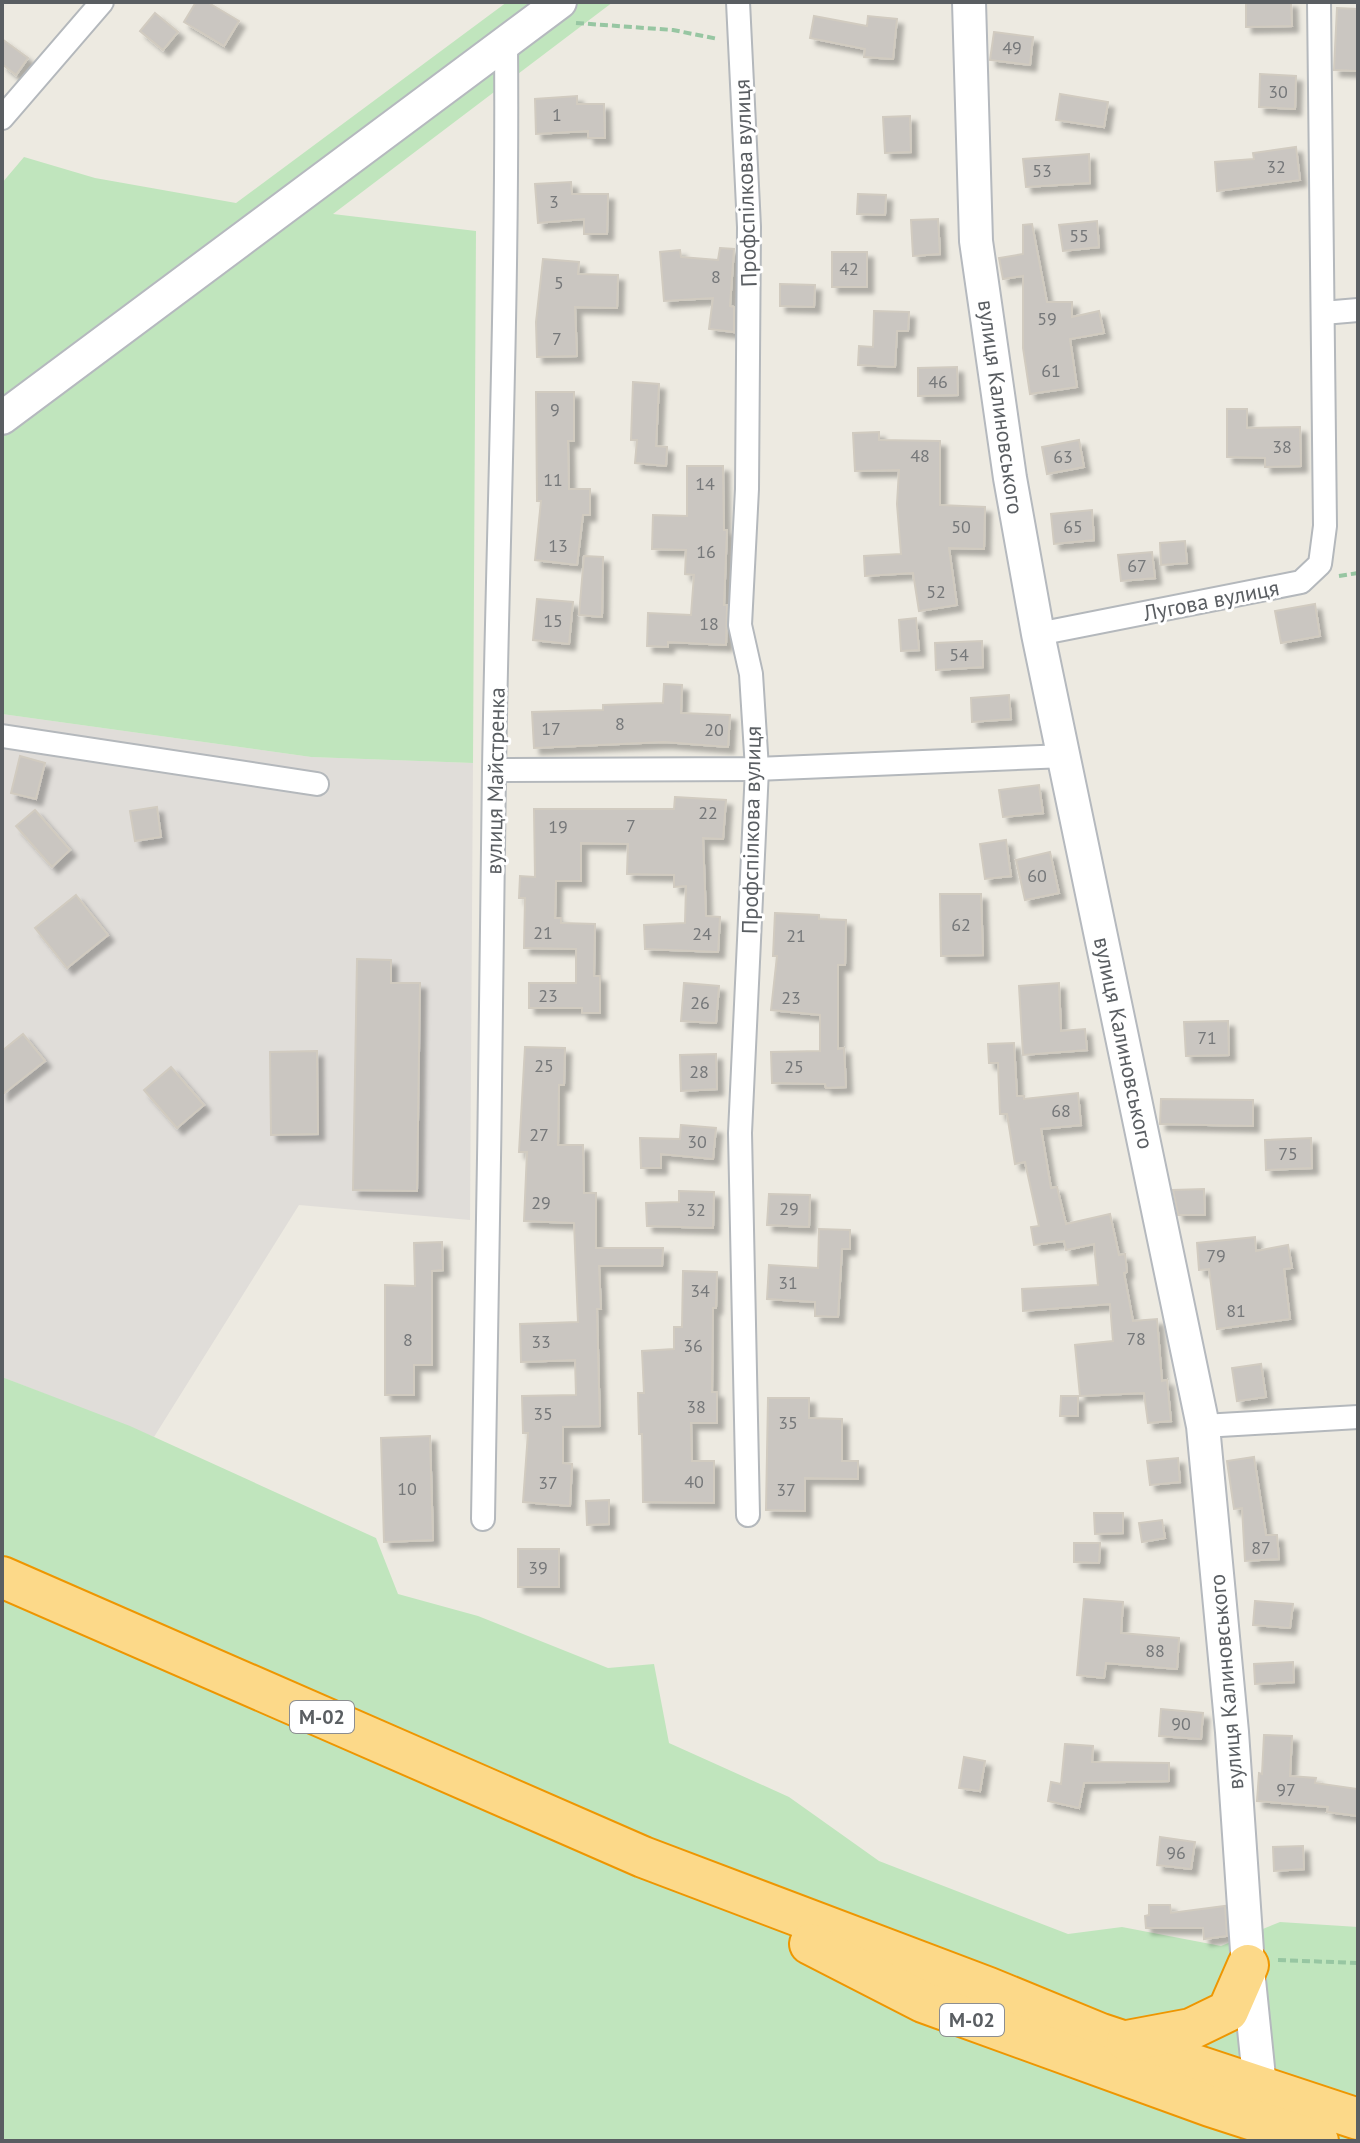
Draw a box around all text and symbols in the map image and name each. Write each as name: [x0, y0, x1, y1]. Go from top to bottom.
house number: 49: [1002, 36, 1022, 59]
street label: Профспілкова вулиця: [727, 78, 763, 288]
house number: 30: [1268, 80, 1288, 103]
house number: 1: [552, 103, 562, 126]
house number: 32: [1266, 155, 1286, 178]
house number: 53: [1032, 159, 1052, 182]
house number: 3: [549, 190, 559, 213]
house number: 55: [1069, 224, 1089, 247]
house number: 42: [839, 257, 859, 280]
house number: 8: [711, 265, 721, 288]
house number: 5: [554, 271, 564, 294]
street label: вулиця Калиновського: [972, 298, 1030, 516]
house number: 59: [1037, 307, 1057, 330]
house number: 7: [552, 327, 562, 350]
house number: 61: [1041, 359, 1061, 382]
house number: 46: [928, 370, 948, 393]
house number: 9: [550, 398, 560, 421]
house number: 38: [1272, 435, 1292, 458]
house number: 48: [910, 444, 930, 467]
house number: 63: [1053, 445, 1073, 468]
house number: 11: [543, 468, 563, 491]
house number: 14: [695, 472, 715, 495]
house number: 50: [951, 515, 971, 538]
house number: 65: [1063, 515, 1083, 538]
house number: 13: [548, 534, 568, 557]
house number: 16: [696, 540, 716, 563]
house number: 67: [1127, 554, 1147, 577]
street label: Лугова вулиця: [1140, 573, 1281, 627]
house number: 52: [926, 580, 946, 603]
house number: 15: [543, 609, 563, 632]
house number: 18: [699, 612, 719, 635]
house number: 54: [949, 643, 969, 666]
street label: вулиця Майстренка: [479, 687, 511, 875]
house number: 8: [615, 712, 625, 735]
house number: 17: [541, 717, 561, 740]
house number: 20: [704, 718, 724, 741]
street label: Профспілкова вулиця: [735, 726, 767, 934]
house number: 22: [698, 801, 718, 824]
house number: 7: [626, 814, 636, 837]
house number: 19: [548, 815, 568, 838]
house number: 60: [1027, 864, 1047, 887]
house number: 62: [951, 913, 971, 936]
house number: 21: [533, 921, 553, 944]
house number: 24: [692, 922, 712, 945]
house number: 21: [786, 924, 806, 947]
street label: вулиця Калиновського: [1088, 934, 1160, 1152]
house number: 23: [538, 984, 558, 1007]
house number: 23: [781, 986, 801, 1009]
house number: 26: [690, 991, 710, 1014]
house number: 71: [1197, 1026, 1217, 1049]
house number: 25: [534, 1054, 554, 1077]
house number: 25: [784, 1055, 804, 1078]
house number: 28: [689, 1060, 709, 1083]
house number: 68: [1051, 1099, 1071, 1122]
house number: 27: [529, 1123, 549, 1146]
house number: 30: [687, 1130, 707, 1153]
house number: 75: [1278, 1142, 1298, 1165]
house number: 29: [531, 1191, 551, 1214]
house number: 29: [779, 1197, 799, 1220]
house number: 32: [686, 1198, 706, 1221]
house number: 79: [1206, 1244, 1226, 1267]
house number: 31: [778, 1271, 798, 1294]
house number: 34: [690, 1279, 710, 1302]
house number: 81: [1226, 1299, 1246, 1322]
house number: 78: [1126, 1327, 1146, 1350]
house number: 8: [403, 1328, 413, 1351]
house number: 33: [531, 1330, 551, 1353]
house number: 36: [683, 1334, 703, 1357]
house number: 38: [686, 1395, 706, 1418]
house number: 35: [533, 1402, 553, 1425]
house number: 35: [778, 1411, 798, 1434]
house number: 40: [684, 1470, 704, 1493]
house number: 37: [538, 1471, 558, 1494]
house number: 10: [397, 1477, 417, 1500]
house number: 37: [776, 1478, 796, 1501]
house number: 87: [1251, 1536, 1271, 1559]
house number: 39: [528, 1556, 548, 1579]
street label: вулиця Калиновського: [1203, 1573, 1249, 1791]
house number: 88: [1145, 1639, 1165, 1662]
road number: М-02: [290, 1701, 354, 1733]
house number: 90: [1171, 1712, 1191, 1735]
house number: 97: [1276, 1778, 1296, 1801]
house number: 96: [1166, 1841, 1186, 1864]
road number: М-02: [940, 2004, 1004, 2036]

